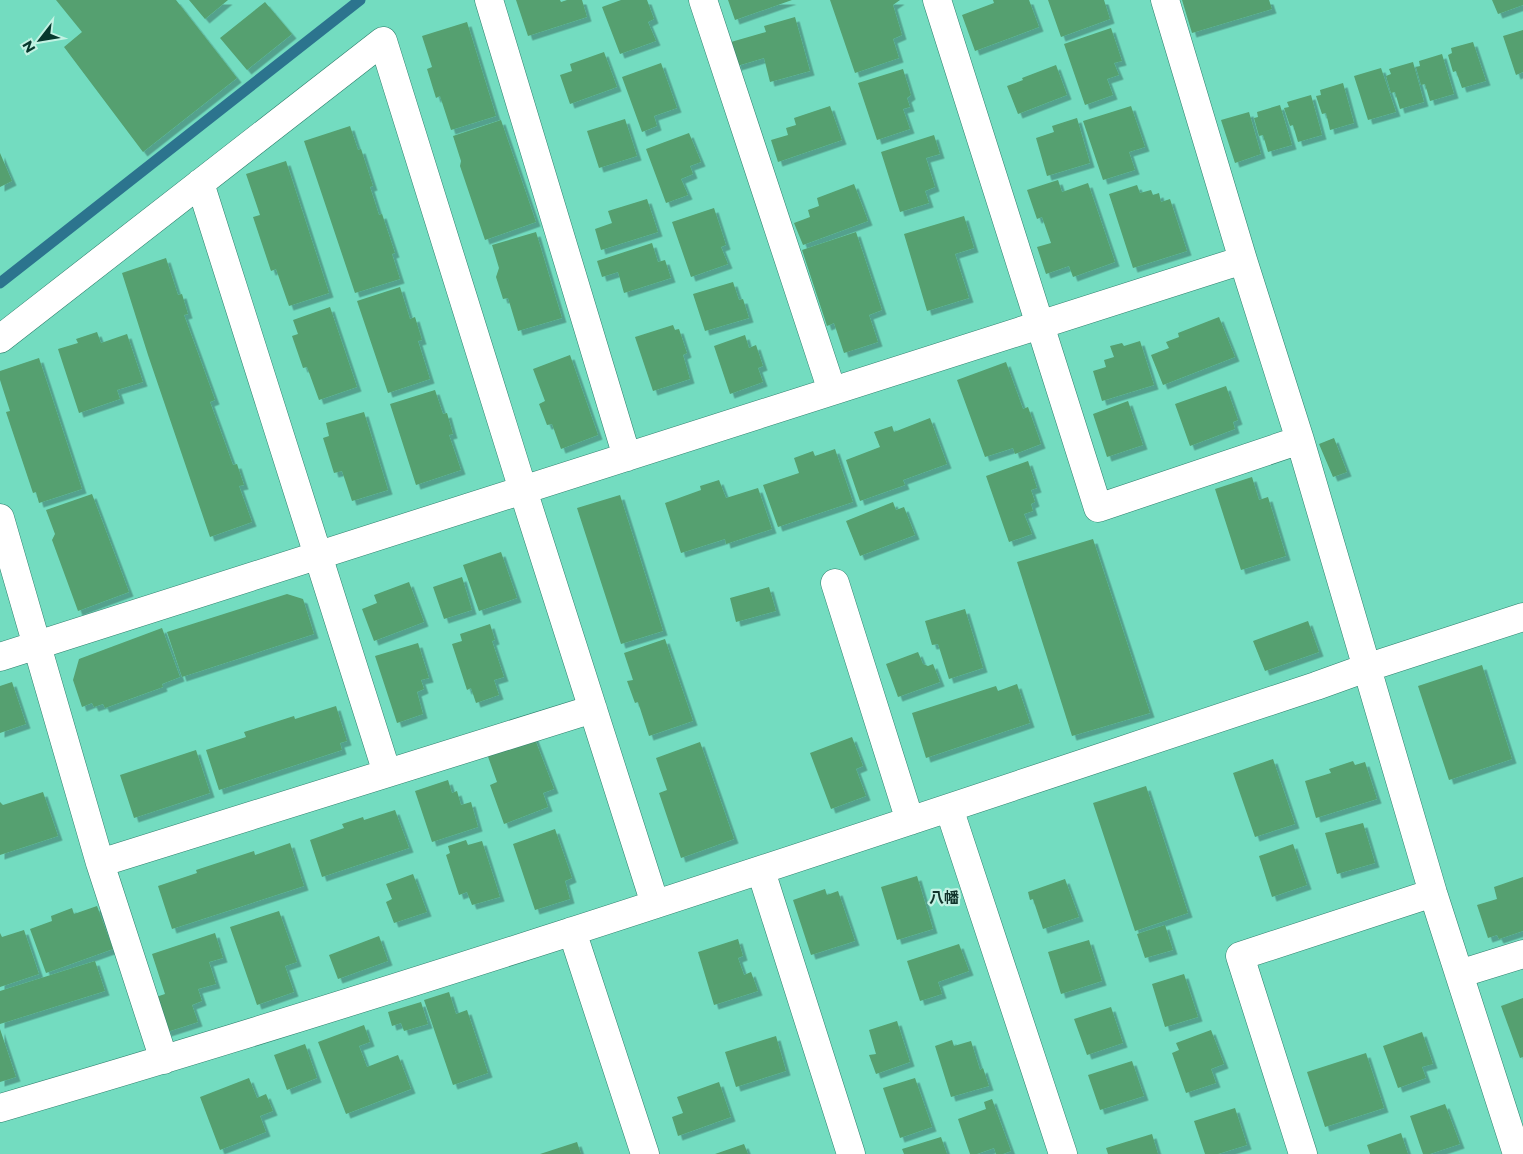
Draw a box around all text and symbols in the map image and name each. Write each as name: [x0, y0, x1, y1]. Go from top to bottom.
north arrow: [15, 15, 65, 65]
text: N: [18, 37, 39, 56]
district label: 八幡: [929, 888, 959, 907]

